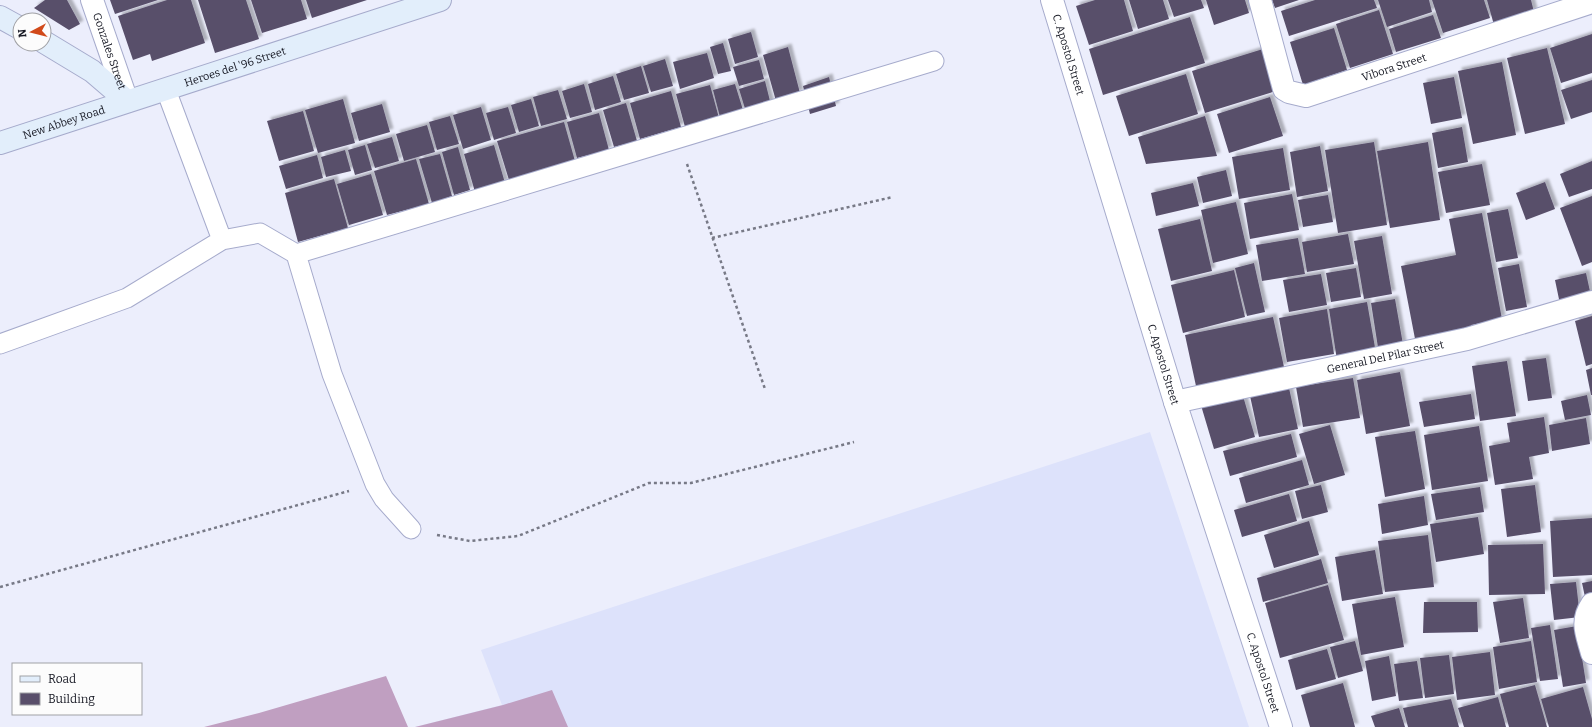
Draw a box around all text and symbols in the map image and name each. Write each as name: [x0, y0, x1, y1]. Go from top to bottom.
street label: Gonzales Street: [90, 11, 129, 91]
north arrow: [12, 12, 52, 52]
street label: C. Apostol Street: [1050, 13, 1087, 97]
text: N: [16, 28, 30, 38]
street label: Heroes del '96 Street: [183, 45, 287, 90]
street label: Vibora Street: [1360, 51, 1428, 84]
street label: New Abbey Road: [21, 103, 107, 142]
street label: C. Apostol Street: [1145, 322, 1181, 407]
street label: General Del Pilar Street: [1326, 338, 1445, 376]
street label: C. Apostol Street: [1244, 631, 1282, 715]
legend: [12, 663, 142, 715]
text: Road: [48, 672, 76, 686]
text: Building: [48, 692, 95, 706]

